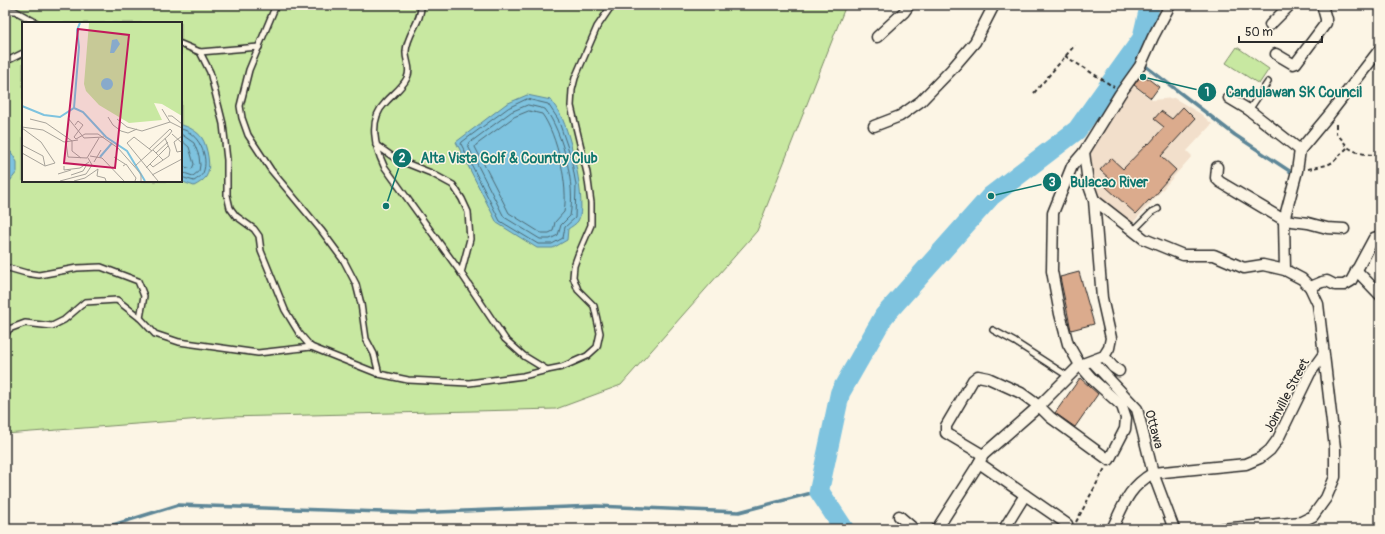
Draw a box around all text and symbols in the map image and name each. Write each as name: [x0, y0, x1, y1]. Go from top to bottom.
scale bar: [1239, 18, 1322, 44]
inset map: [22, 22, 182, 182]
text: 50 m: [1245, 25, 1273, 40]
callout: Candulawan SK Council: [1197, 79, 1370, 105]
text: Candulawan SK Council: [1226, 84, 1362, 101]
text: 1: [1205, 85, 1209, 100]
callout: Alta Vista Golf & Country Club: [392, 145, 605, 171]
text: Alta Vista Golf & Country Club: [420, 150, 598, 167]
text: 2: [399, 151, 406, 166]
callout: Bulacao River: [1042, 169, 1156, 195]
text: Bulacao River: [1070, 174, 1149, 191]
text: 3: [1049, 175, 1056, 190]
street label: Joinville Street: [1261, 355, 1313, 435]
street label: Ottawa: [1141, 408, 1167, 450]

